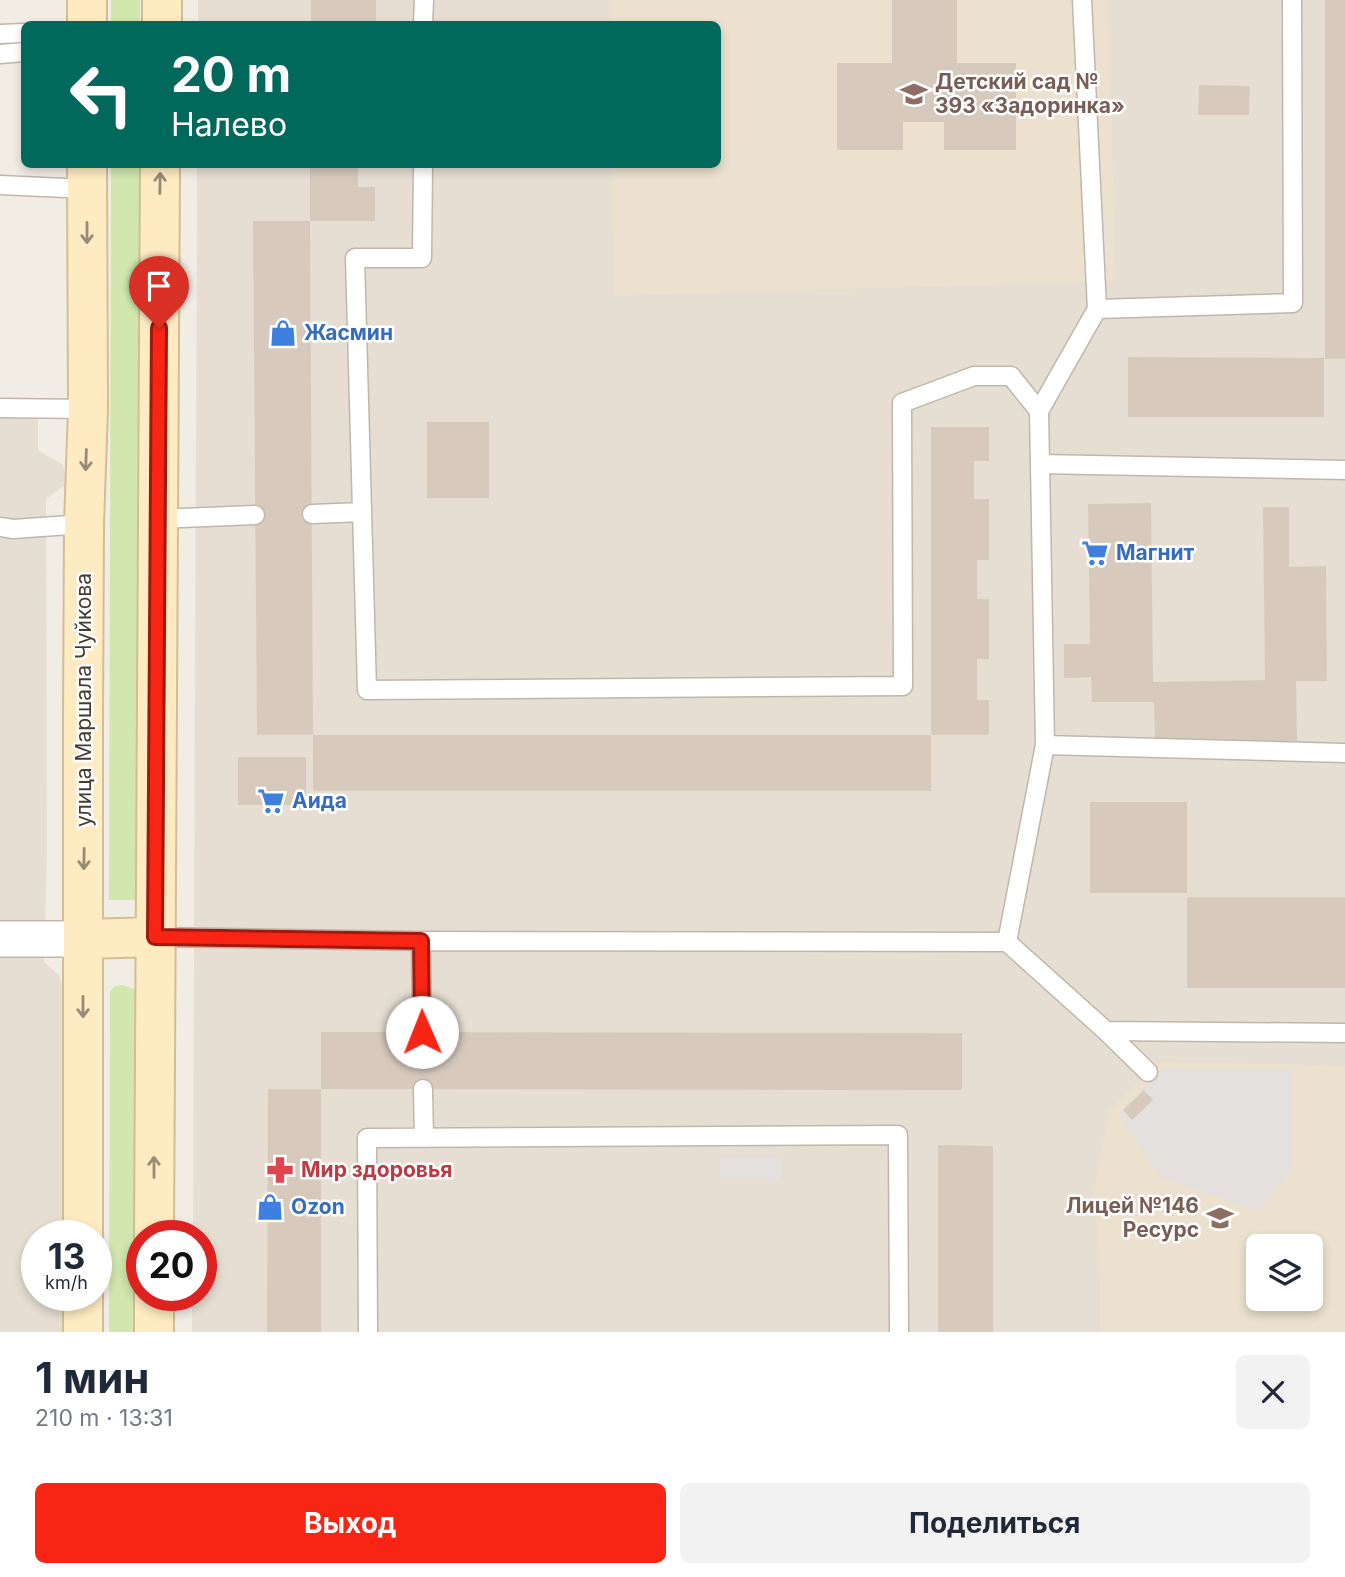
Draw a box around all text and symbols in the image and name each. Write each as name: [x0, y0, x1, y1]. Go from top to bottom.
text: 20 m: [171, 45, 291, 104]
icon: left: [56, 49, 147, 140]
place label: Детский сад № 393 «Задоринка»: [935, 69, 1125, 118]
school or university icon: Детский сад № 393 «Задоринка»: [899, 79, 929, 109]
text: Налево: [171, 105, 287, 144]
one-way arrow: [153, 172, 167, 195]
one-way arrow: [81, 221, 94, 244]
pin: [129, 256, 189, 328]
icon: arrive: [140, 267, 178, 305]
shop icon: Жасмин: [268, 318, 298, 348]
place label: Жасмин: [304, 320, 393, 345]
one-way arrow: [80, 448, 93, 471]
supermarket icon: Магнит: [1080, 538, 1110, 568]
place label: Магнит: [1116, 540, 1195, 565]
street label: улица Маршала Чуйкова: [71, 573, 96, 827]
supermarket icon: Аида: [256, 786, 286, 816]
place label: Аида: [292, 788, 347, 813]
one-way arrow: [77, 847, 90, 870]
one-way arrow: [76, 995, 90, 1018]
position arrow: [385, 995, 459, 1069]
pharmacy icon: Мир здоровья: [265, 1155, 295, 1185]
one-way arrow: [147, 1156, 161, 1179]
place label: Мир здоровья: [301, 1157, 452, 1182]
shop icon: Ozon: [255, 1192, 285, 1222]
place label: Лицей №146 Ресурс: [1066, 1193, 1199, 1242]
place label: Ozon: [291, 1194, 345, 1219]
school or university icon: Лицей №146 Ресурс: [1205, 1203, 1235, 1233]
speed limit sign: 20: [126, 1220, 217, 1311]
map controls: [1246, 1234, 1323, 1311]
button: layers: [1246, 1234, 1323, 1311]
text: 13: [48, 1235, 85, 1277]
text: km/h: [45, 1272, 88, 1293]
text: 1 мин: [35, 1352, 149, 1403]
button: close: [1236, 1355, 1310, 1429]
text: 210 m · 13:31: [35, 1404, 173, 1432]
button: Выход: [35, 1483, 666, 1563]
button: Поделиться: [680, 1483, 1310, 1563]

